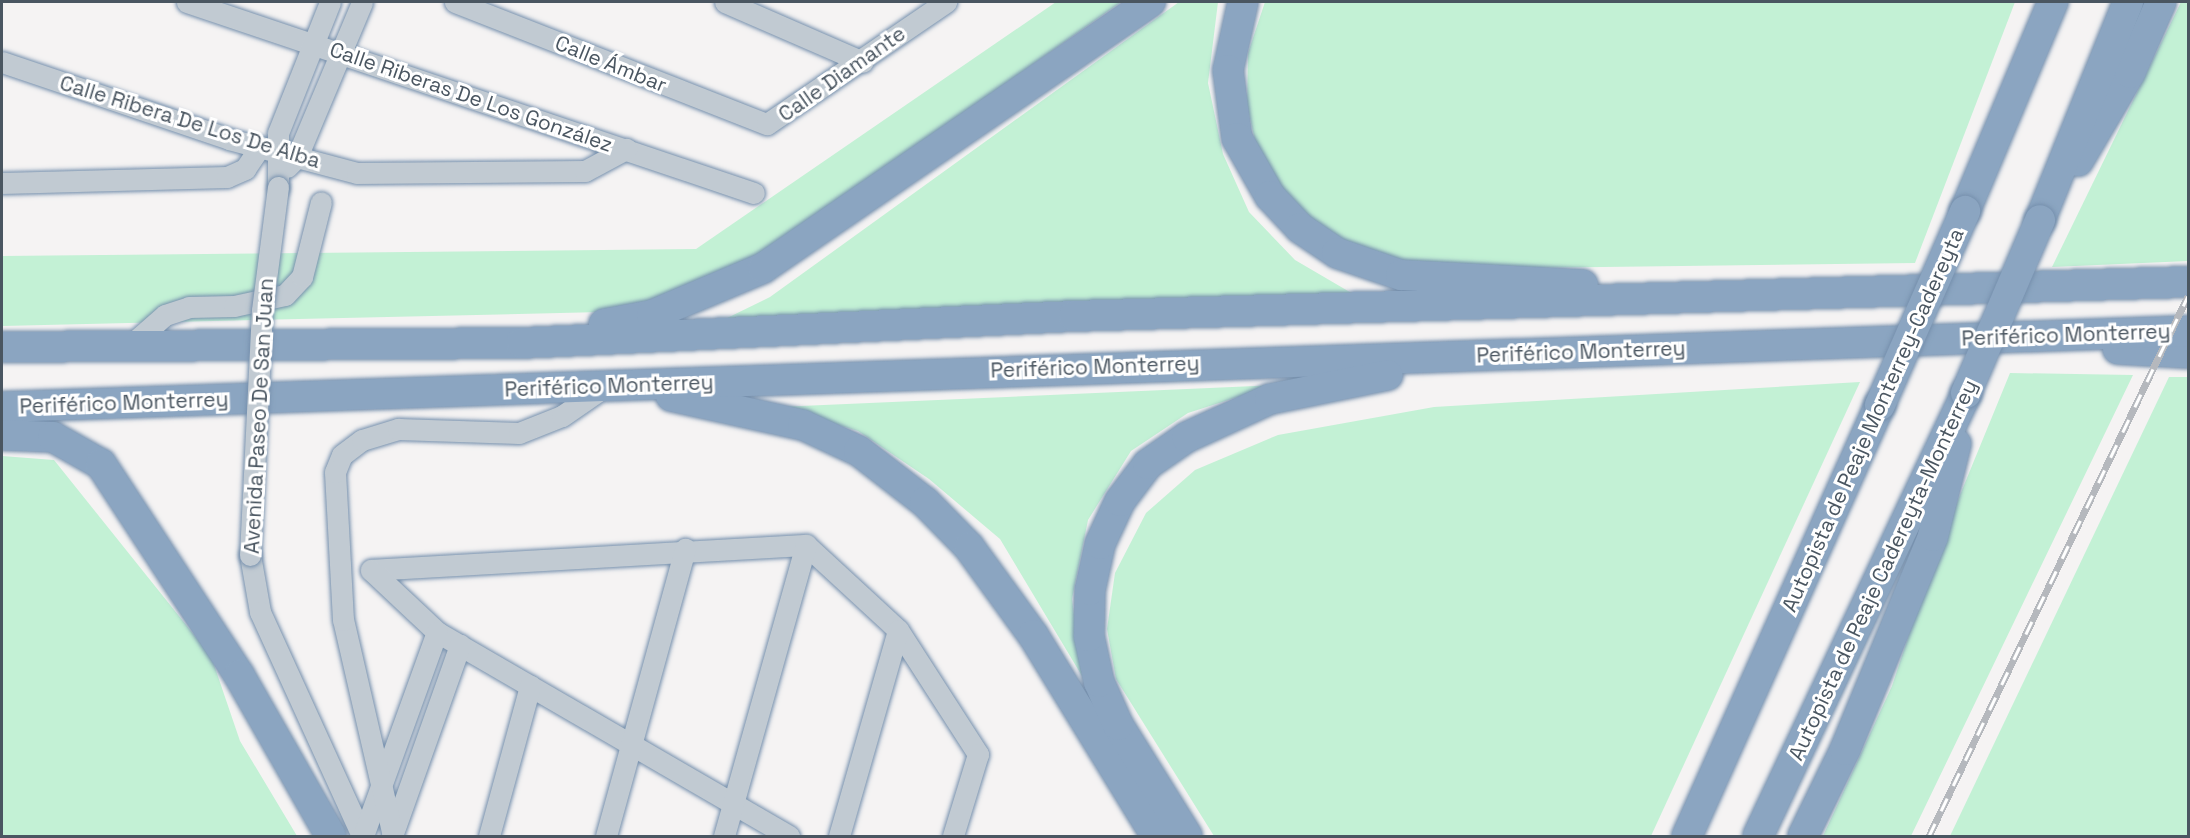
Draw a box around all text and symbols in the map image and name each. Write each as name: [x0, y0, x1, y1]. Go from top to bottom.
street label: Calle Diamante: [774, 21, 910, 127]
street label: Calle Ámbar: [551, 30, 671, 98]
street label: Calle Riberas De Los González: [326, 37, 616, 157]
street label: Calle Ribera De Los De Alba: [57, 70, 323, 174]
street label: Autopista de Peaje Monterrey-Cadereyta: [1777, 224, 1969, 616]
street label: Avenida Paseo De San Juan: [239, 277, 279, 555]
street label: Periférico Monterrey: [1961, 319, 2171, 351]
street label: Periférico Monterrey: [1476, 336, 1686, 368]
street label: Periférico Monterrey: [990, 351, 1200, 383]
street label: Periférico Monterrey: [504, 370, 714, 402]
street label: Autopista de Peaje Cadereyta-Monterrey: [1783, 376, 1983, 764]
street label: Periférico Monterrey: [19, 387, 229, 419]

